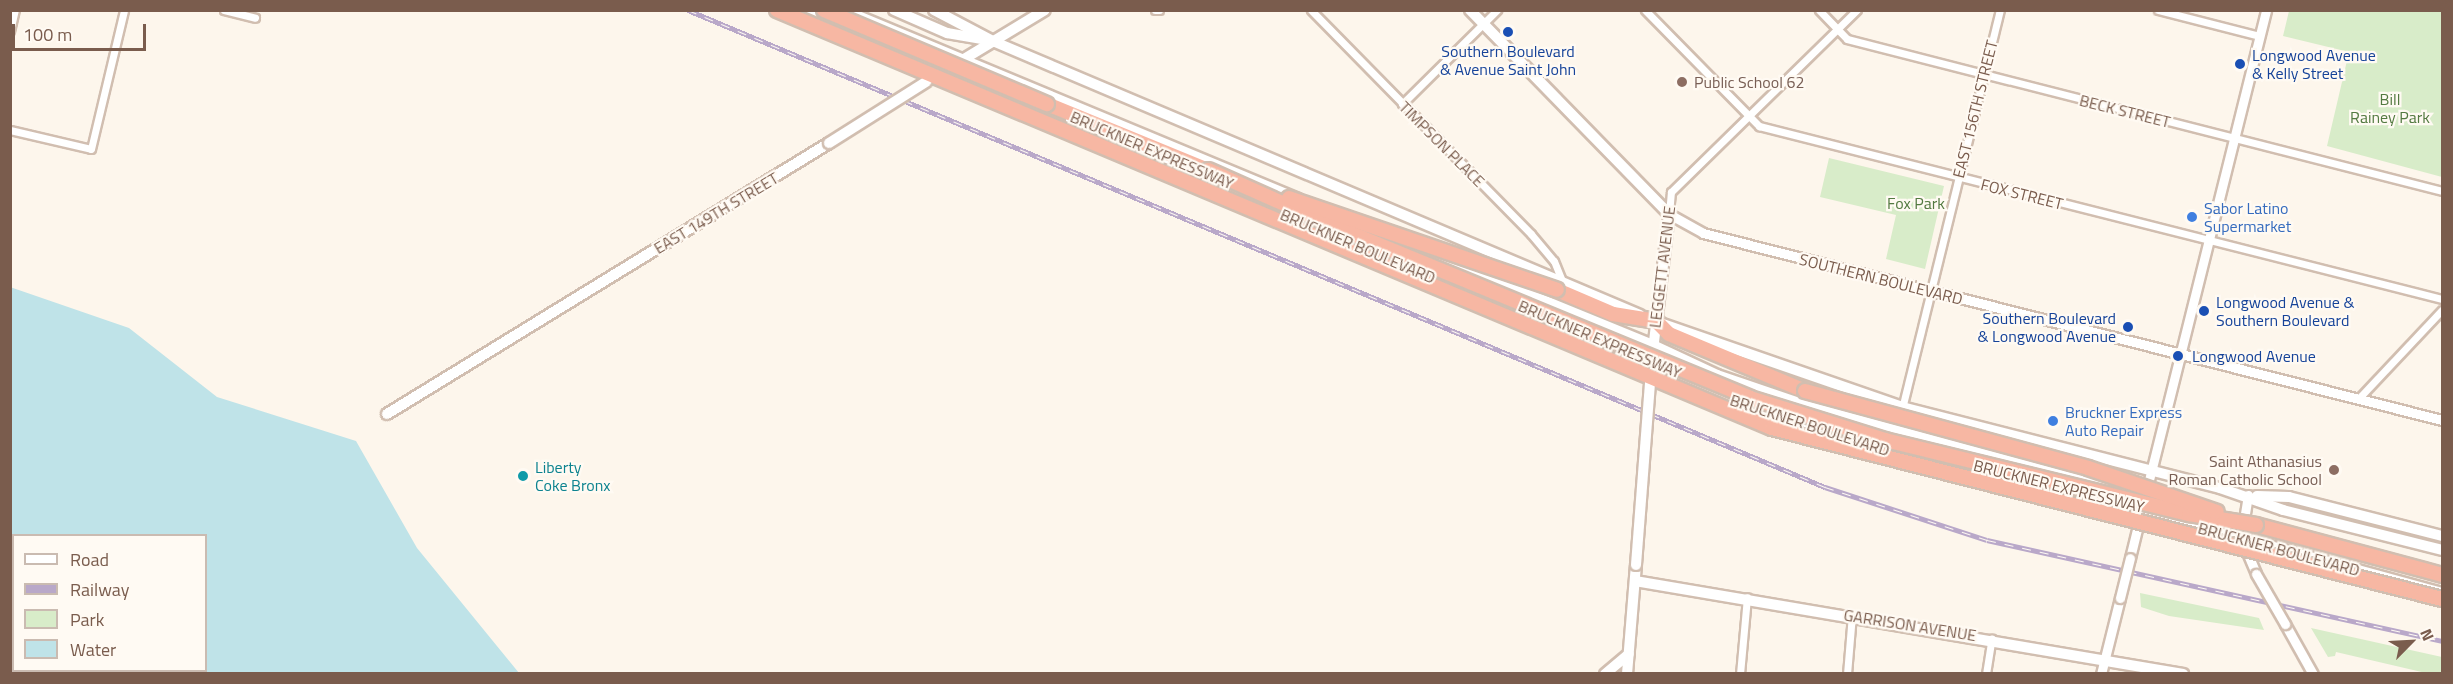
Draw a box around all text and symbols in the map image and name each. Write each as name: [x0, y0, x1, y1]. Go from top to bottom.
scale bar: [15, 12, 148, 50]
text: 100 m: [23, 21, 72, 48]
marker: Southern Boulevard & Avenue Saint John: [1501, 25, 1515, 39]
street label: EAST 156TH STREET: [1949, 38, 2001, 180]
place label: Southern Boulevard & Avenue Saint John: [1440, 41, 1576, 79]
place label: Longwood Avenue & Kelly Street: [2252, 45, 2376, 83]
marker: Longwood Avenue & Kelly Street: [2233, 57, 2247, 71]
place label: Public School 62: [1694, 72, 1804, 92]
marker: Public School 62: [1675, 75, 1689, 89]
park label: Bill Rainey Park: [2350, 89, 2430, 127]
street label: BECK STREET: [2078, 90, 2172, 132]
street label: TIMPSON PLACE: [1395, 97, 1489, 191]
street label: BRUCKNER EXPRESSWAY: [1068, 107, 1236, 193]
street label: EAST 149TH STREET: [650, 168, 782, 258]
street label: FOX STREET: [1979, 175, 2065, 213]
park label: Fox Park: [1887, 193, 1945, 213]
place label: Sabor Latino Supermarket: [2204, 198, 2291, 236]
street label: BRUCKNER BOULEVARD: [1278, 205, 1438, 287]
street label: LEGGETT AVENUE: [1645, 205, 1679, 329]
marker: Sabor Latino Supermarket: [2185, 210, 2199, 224]
street label: SOUTHERN BOULEVARD: [1797, 249, 1965, 309]
place label: Longwood Avenue & Southern Boulevard: [2216, 292, 2354, 330]
street label: BRUCKNER EXPRESSWAY: [1516, 296, 1684, 382]
marker: Longwood Avenue & Southern Boulevard: [2197, 304, 2211, 318]
place label: Southern Boulevard & Longwood Avenue: [1978, 308, 2116, 346]
marker: Southern Boulevard & Longwood Avenue: [2121, 320, 2135, 334]
place label: Longwood Avenue: [2192, 346, 2316, 366]
marker: Longwood Avenue: [2169, 347, 2187, 365]
street label: BRUCKNER BOULEVARD: [1728, 390, 1892, 460]
place label: Bruckner Express Auto Repair: [2065, 402, 2182, 440]
marker: Bruckner Express Auto Repair: [2046, 414, 2060, 428]
place label: Saint Athanasius Roman Catholic School: [2168, 451, 2322, 489]
street label: BRUCKNER EXPRESSWAY: [1972, 455, 2146, 517]
place label: Liberty Coke Bronx: [535, 457, 611, 495]
marker: Saint Athanasius Roman Catholic School: [2327, 463, 2341, 477]
marker: Liberty Coke Bronx: [516, 469, 530, 483]
street label: BRUCKNER BOULEVARD: [2196, 518, 2362, 580]
legend: [12, 534, 207, 672]
text: Road: [70, 546, 109, 573]
text: Railway: [70, 576, 129, 603]
street label: GARRISON AVENUE: [1842, 605, 1978, 645]
text: Park: [70, 606, 104, 633]
north arrow: [2381, 612, 2441, 672]
text: N: [2414, 625, 2441, 645]
text: Water: [70, 636, 116, 663]

